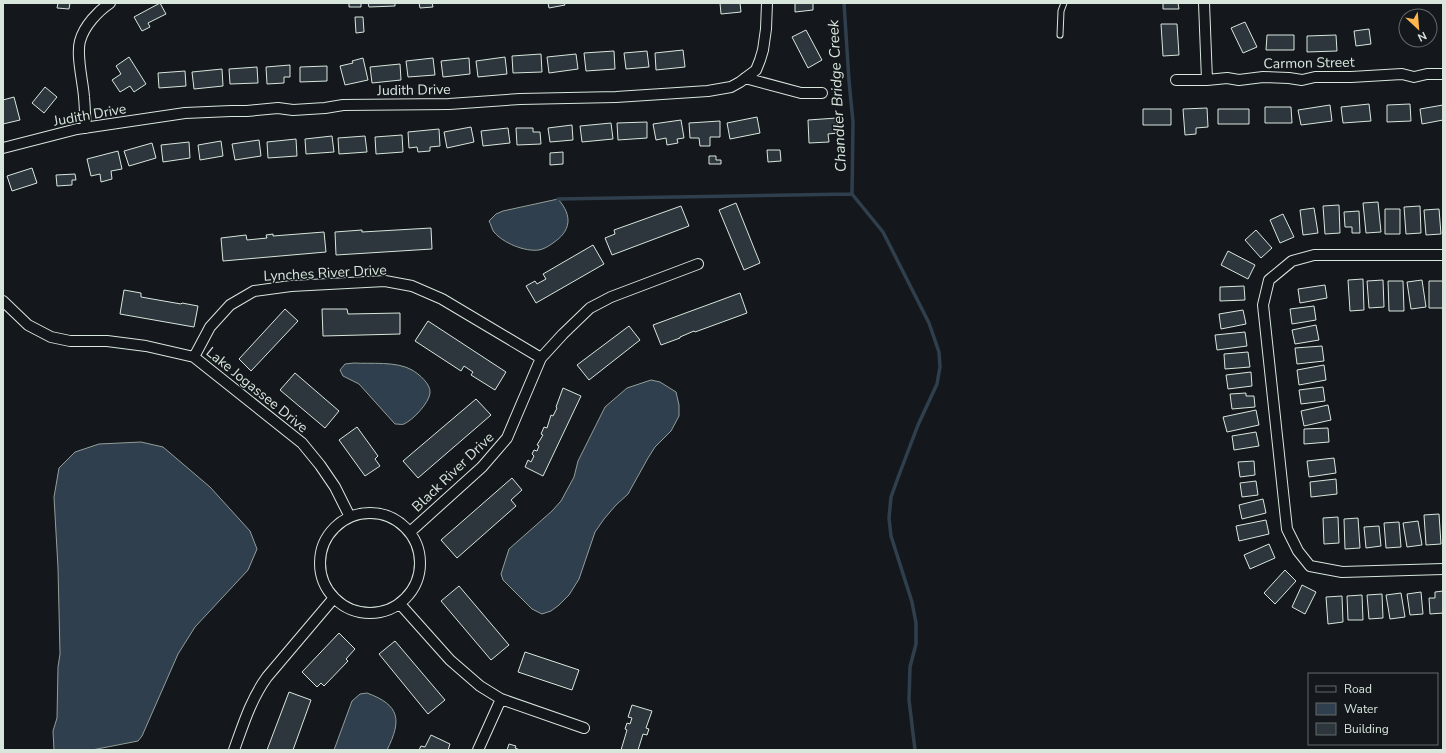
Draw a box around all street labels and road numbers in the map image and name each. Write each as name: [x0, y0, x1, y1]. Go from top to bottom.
street label: Carmon Street: [1263, 53, 1355, 73]
street label: Judith Drive: [376, 80, 451, 100]
street label: Judith Drive: [51, 99, 128, 131]
street label: Lynches River Drive: [263, 260, 387, 286]
street label: Lake Jogassee Drive: [202, 343, 312, 437]
street label: Black River Drive: [408, 428, 498, 516]

